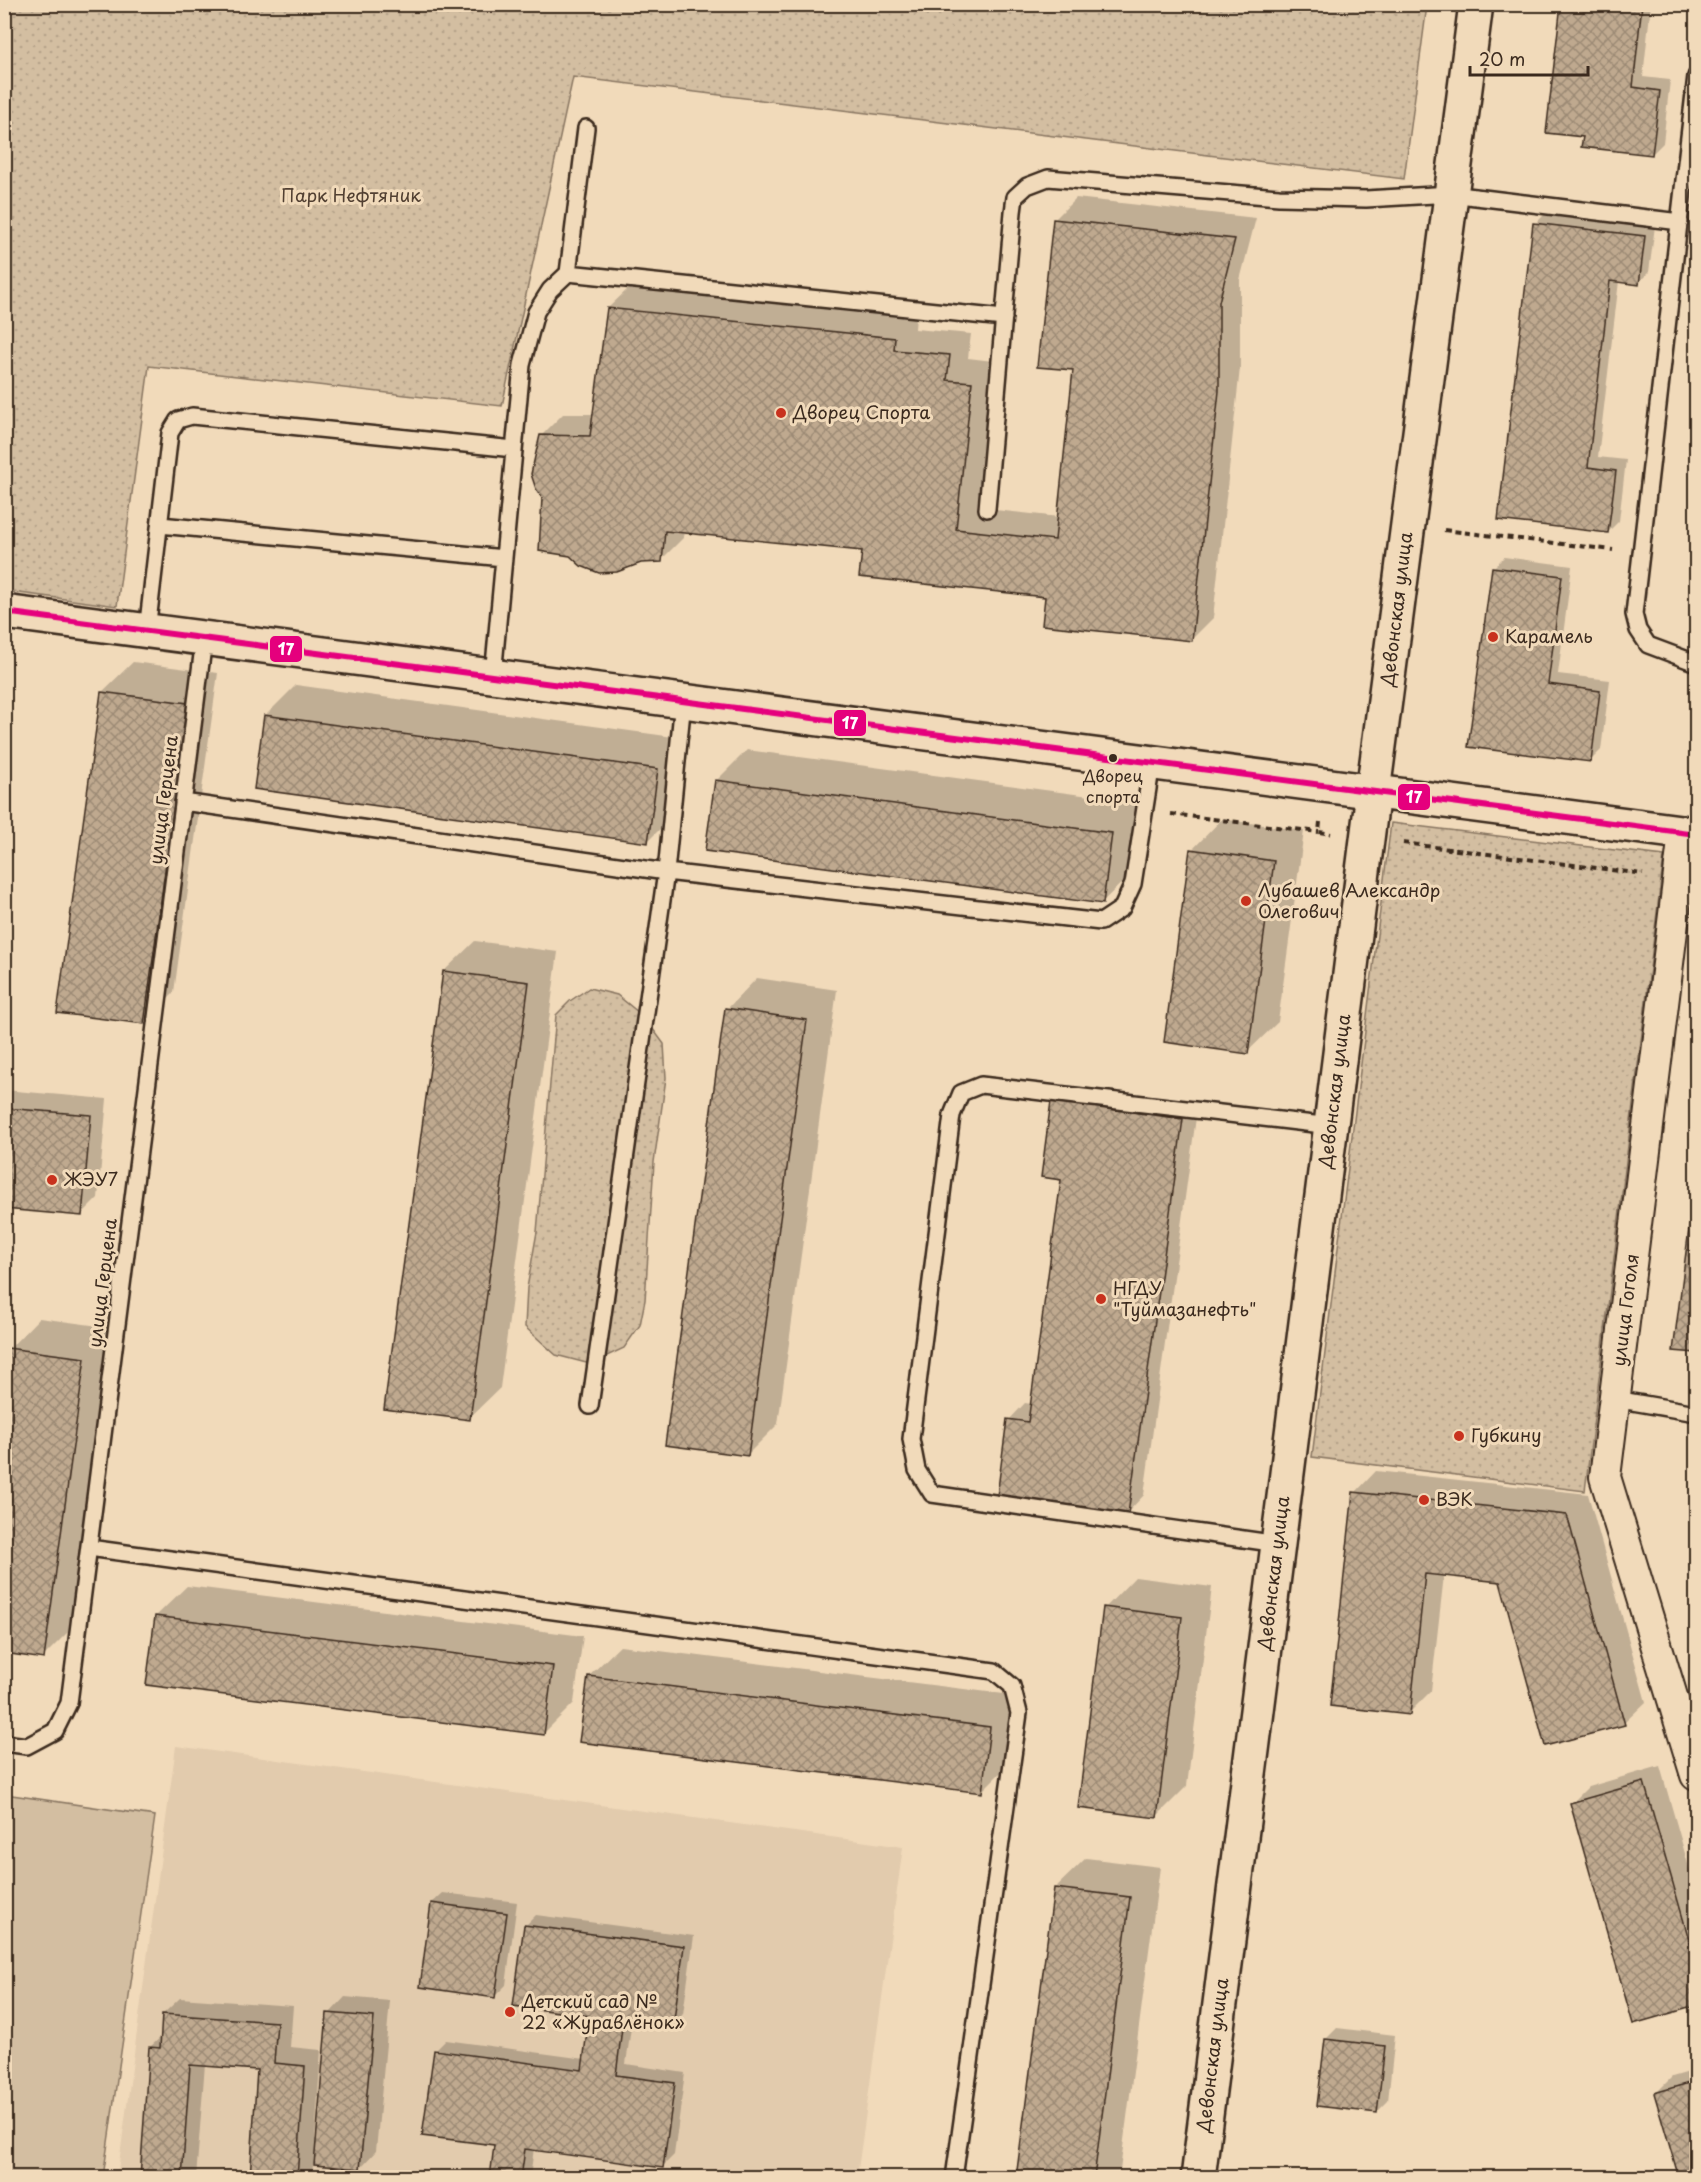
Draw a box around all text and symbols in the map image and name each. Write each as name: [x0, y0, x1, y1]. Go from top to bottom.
scale bar: [1470, 39, 1588, 77]
text: 20 m: [1479, 45, 1525, 72]
park label: Парк Нефтяник: [281, 181, 421, 208]
place label: Дворец Спорта: [792, 398, 930, 425]
marker: Дворец Спорта: [774, 406, 788, 420]
street label: Девонская улица: [1373, 530, 1418, 688]
place label: Карамель: [1505, 622, 1593, 649]
marker: Карамель: [1486, 630, 1500, 644]
line badge: 17: [269, 635, 303, 663]
text: 17: [278, 636, 295, 660]
line badge: 17: [833, 709, 867, 737]
text: 17: [842, 710, 859, 734]
street label: улица Герцена: [141, 733, 184, 866]
marker: Дворец спорта: [1107, 752, 1119, 764]
place label: Дворец спорта: [1082, 763, 1143, 808]
line badge: 17: [1397, 783, 1431, 811]
text: 17: [1406, 784, 1423, 808]
place label: Лубашев Александр Олегович: [1258, 876, 1440, 924]
marker: Лубашев Александр Олегович: [1239, 894, 1253, 908]
street label: Девонская улица: [1311, 1012, 1356, 1170]
place label: ЖЭУ7: [63, 1165, 118, 1192]
marker: ЖЭУ7: [45, 1173, 59, 1187]
street label: улица Герцена: [80, 1216, 123, 1349]
street label: улица Гоголя: [1604, 1252, 1645, 1368]
place label: НГДУ "Туймазанефть": [1113, 1274, 1256, 1322]
marker: НГДУ "Туймазанефть": [1094, 1292, 1108, 1306]
place label: Губкину: [1471, 1421, 1541, 1448]
marker: Губкину: [1452, 1429, 1466, 1443]
place label: ВЭК: [1436, 1485, 1473, 1512]
marker: ВЭК: [1417, 1493, 1431, 1507]
street label: Девонская улица: [1250, 1494, 1295, 1652]
street label: Девонская улица: [1189, 1976, 1234, 2134]
place label: Детский сад № 22 «Журавлёнок»: [521, 1987, 685, 2035]
marker: Детский сад № 22 «Журавлёнок»: [503, 2005, 517, 2019]

